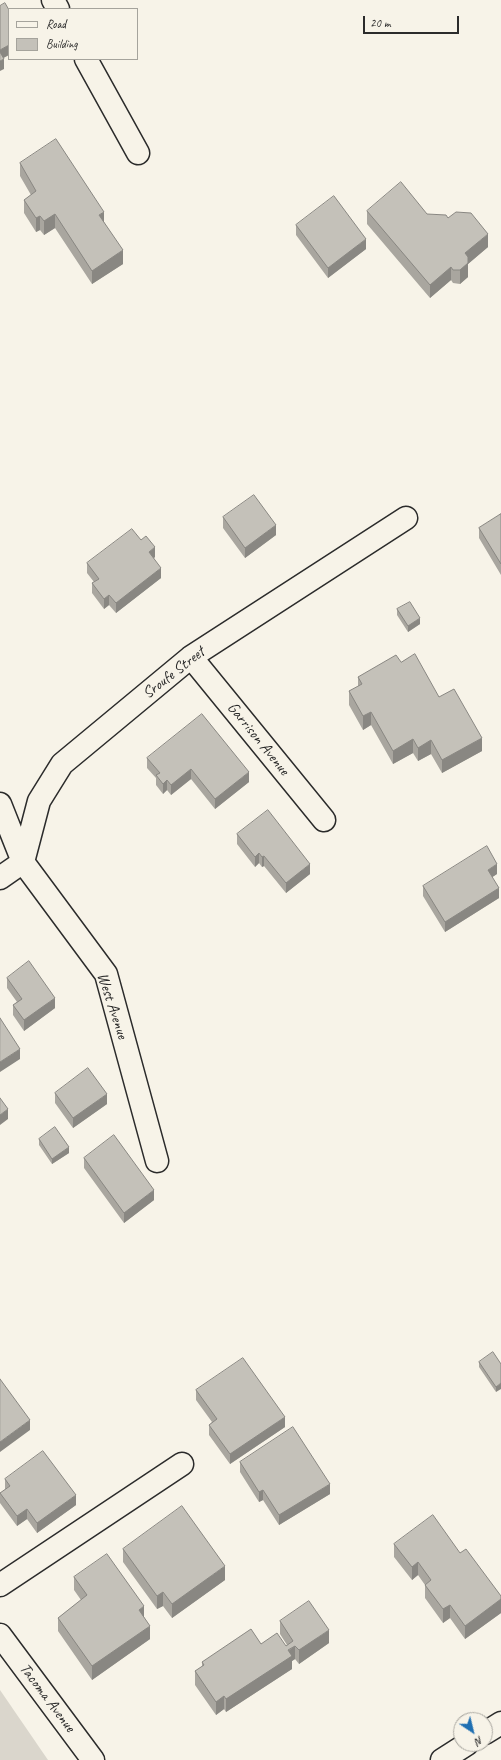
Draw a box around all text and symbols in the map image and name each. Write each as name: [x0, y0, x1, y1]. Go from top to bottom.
legend: [8, 8, 138, 60]
scale bar: [365, 8, 461, 34]
text: 20 m: [370, 15, 390, 31]
text: Road: [46, 16, 66, 32]
text: Building: [46, 36, 78, 52]
street label: Sroufe Street: [139, 643, 209, 703]
street label: Garrison Avenue: [223, 699, 293, 779]
street label: West Avenue: [92, 971, 132, 1041]
street label: Tacoma Avenue: [15, 1660, 79, 1736]
north arrow: [453, 1712, 493, 1752]
text: N: [473, 1733, 486, 1749]

